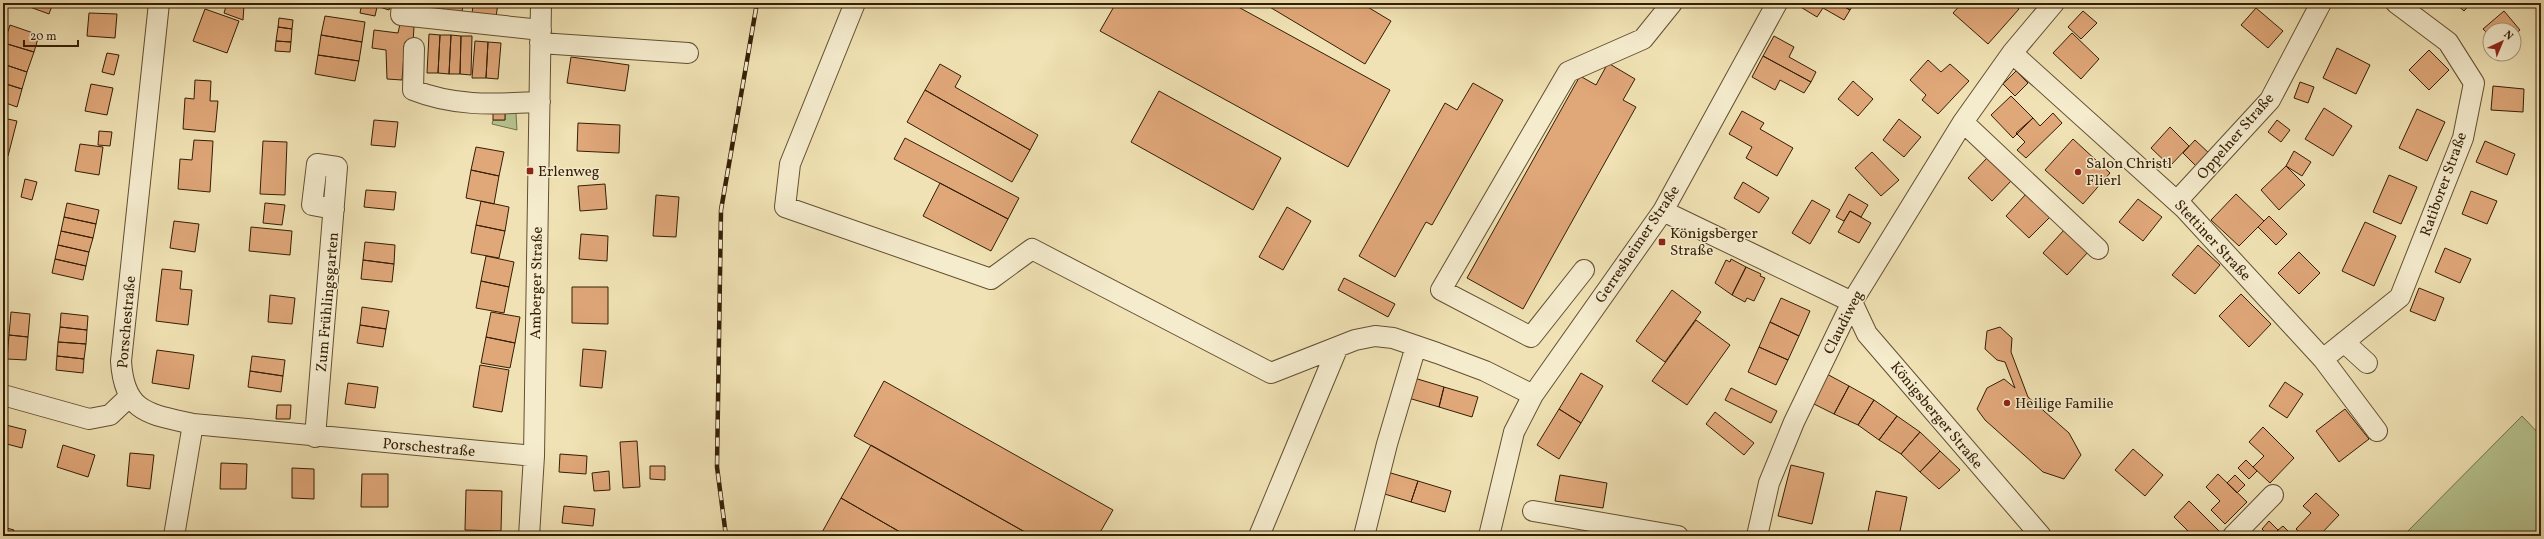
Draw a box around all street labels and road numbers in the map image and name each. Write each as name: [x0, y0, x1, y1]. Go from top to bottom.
street label: Oppelner Straße: [2193, 89, 2280, 185]
street label: Ratiborer Straße: [2416, 129, 2473, 240]
street label: Gerresheimer Straße: [1591, 182, 1685, 308]
street label: Stettiner Straße: [2169, 196, 2255, 286]
street label: Amberger Straße: [526, 226, 549, 340]
street label: Zum Frühlingsgarten: [312, 231, 345, 373]
street label: Porschestraße: [113, 275, 142, 369]
street label: Claudiweg: [1819, 287, 1870, 358]
street label: Königsberger Straße: [1885, 358, 1987, 474]
street label: Porschestraße: [382, 434, 476, 463]

